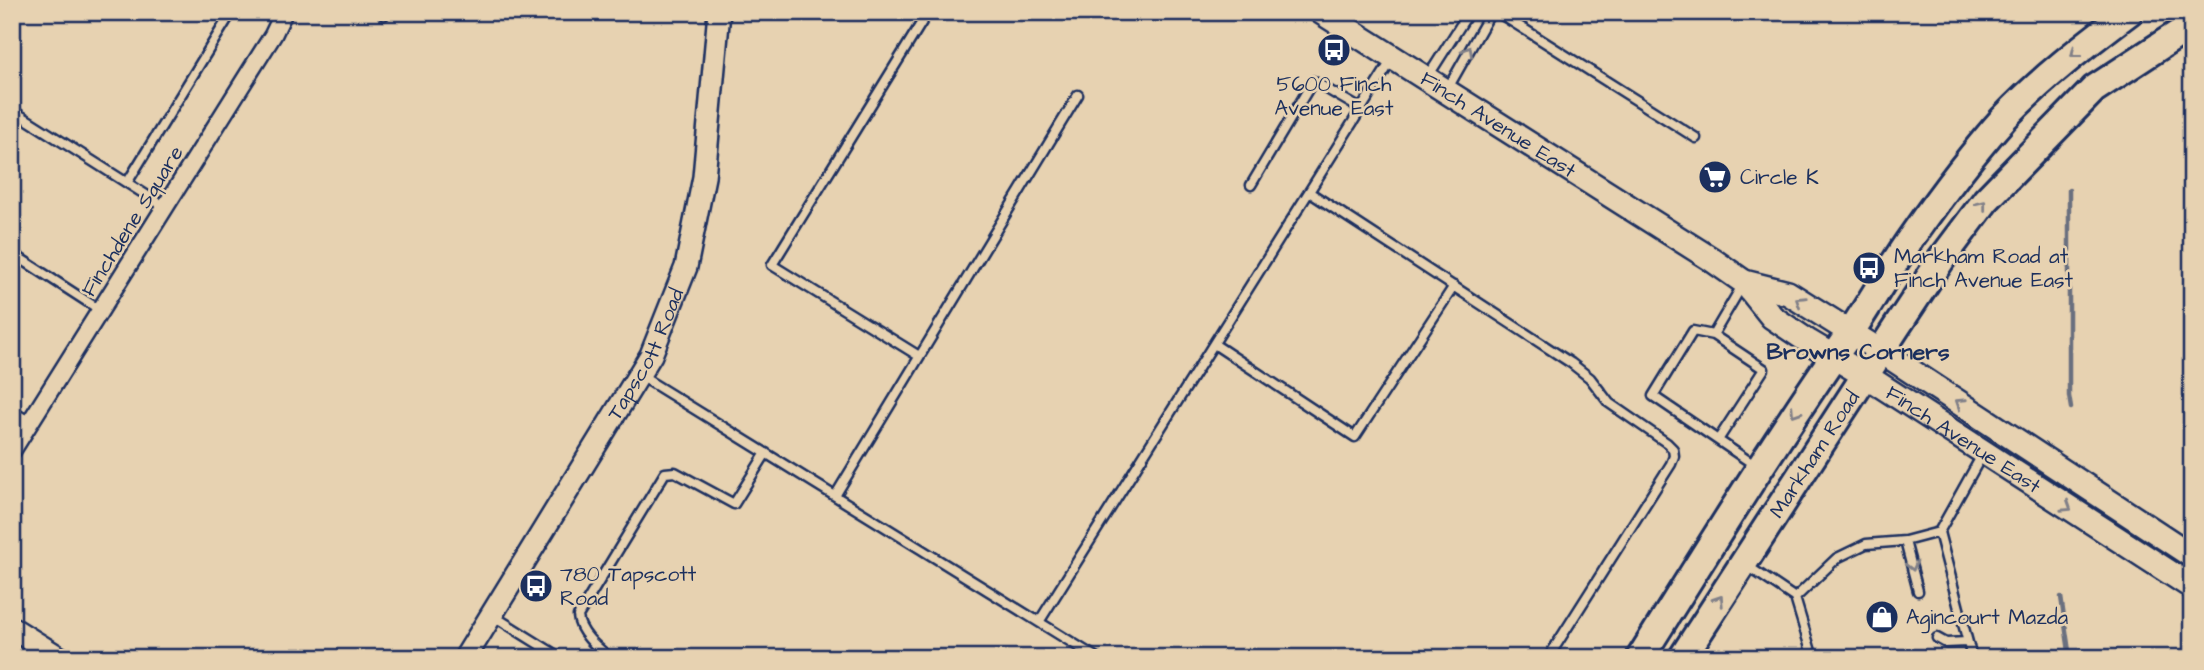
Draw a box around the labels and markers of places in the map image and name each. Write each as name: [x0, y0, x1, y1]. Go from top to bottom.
bus stop icon: 5600 Finch Avenue East: [1315, 31, 1353, 69]
place label: 5600 Finch Avenue East: [1275, 70, 1394, 123]
supermarket icon: Circle K: [1696, 158, 1734, 196]
place label: Circle K: [1740, 163, 1819, 192]
place label: Markham Road at Finch Avenue East: [1894, 242, 2074, 295]
bus stop icon: Markham Road at Finch Avenue East: [1850, 249, 1888, 287]
place label: 780 Tapscott Road: [560, 560, 697, 613]
bus stop icon: 780 Tapscott Road: [517, 567, 555, 605]
shop icon: Agincourt Mazda: [1863, 598, 1901, 636]
place label: Agincourt Mazda: [1906, 603, 2068, 634]

